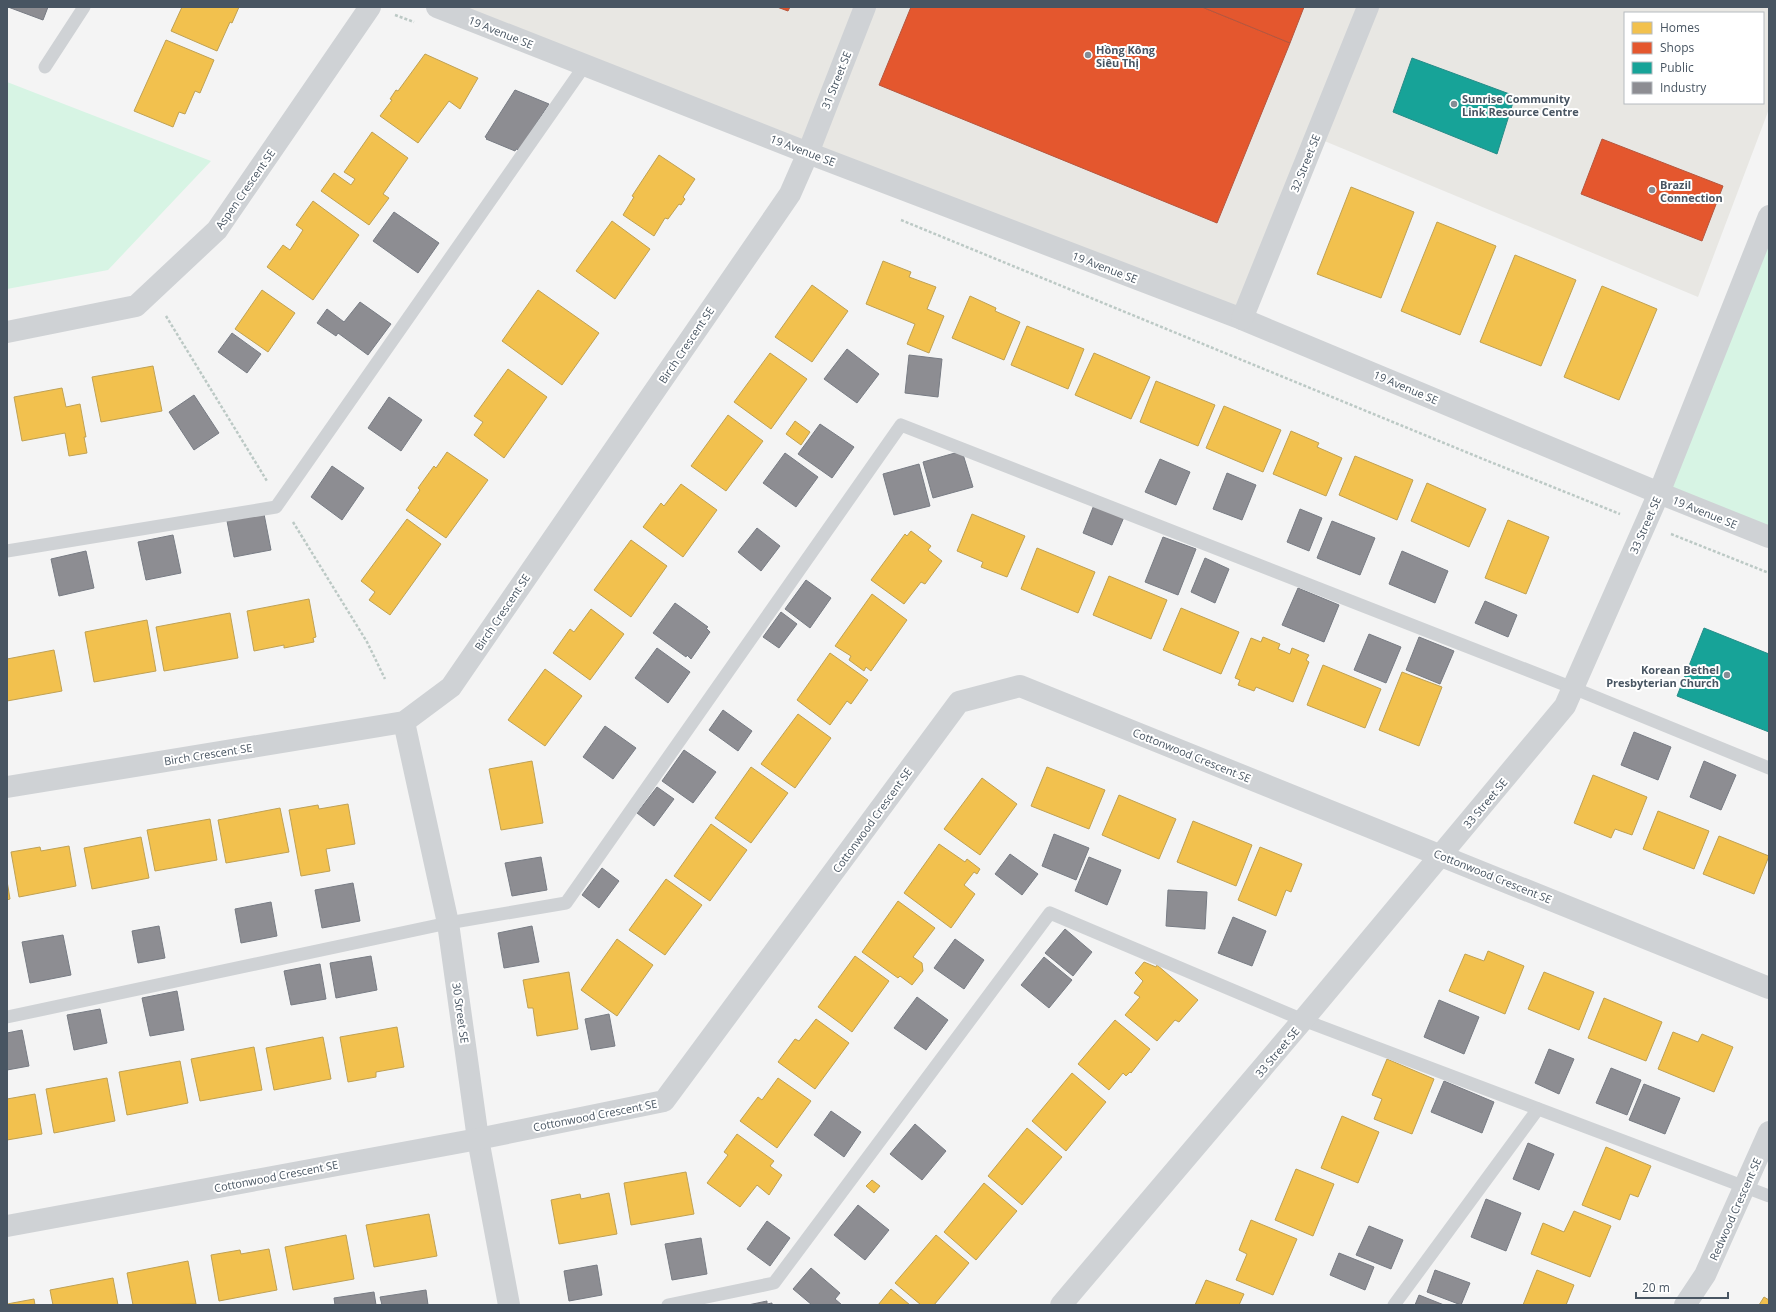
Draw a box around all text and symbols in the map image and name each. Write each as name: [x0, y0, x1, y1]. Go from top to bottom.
street label: 19 Avenue SE: [466, 12, 536, 52]
legend: [1624, 12, 1764, 104]
text: Homes: [1660, 19, 1700, 36]
text: Shops: [1660, 39, 1695, 56]
place label: Hồng Kông Siêu Thị: [1096, 42, 1156, 70]
street label: 31 Street SE: [818, 49, 854, 111]
marker: Hồng Kông Siêu Thị: [1083, 50, 1093, 60]
text: Public: [1660, 59, 1694, 76]
text: Industry: [1660, 79, 1707, 96]
place label: Sunrise Community Link Resource Centre: [1462, 91, 1579, 119]
marker: Sunrise Community Link Resource Centre: [1449, 99, 1459, 109]
street label: 19 Avenue SE: [768, 131, 838, 169]
street label: 32 Street SE: [1287, 132, 1323, 194]
street label: Aspen Crescent SE: [212, 146, 278, 232]
place label: Brazil Connection: [1660, 177, 1723, 205]
marker: Brazil Connection: [1647, 185, 1657, 195]
street label: 19 Avenue SE: [1070, 248, 1140, 286]
street label: Birch Crescent SE: [655, 304, 717, 386]
street label: 19 Avenue SE: [1371, 367, 1441, 407]
street label: 19 Avenue SE: [1670, 492, 1740, 532]
street label: 33 Street SE: [1626, 494, 1664, 556]
street label: Birch Crescent SE: [471, 571, 533, 653]
place label: Korean Bethel Presbyterian Church: [1606, 662, 1719, 690]
marker: Korean Bethel Presbyterian Church: [1722, 670, 1732, 680]
street label: Cottonwood Crescent SE: [1131, 724, 1253, 786]
street label: Birch Crescent SE: [163, 740, 253, 768]
street label: Cottonwood Crescent SE: [829, 765, 915, 875]
street label: 33 Street SE: [1460, 775, 1510, 831]
street label: Cottonwood Crescent SE: [1432, 845, 1554, 907]
street label: 30 Street SE: [449, 982, 473, 1044]
street label: 33 Street SE: [1252, 1024, 1302, 1080]
street label: Cottonwood Crescent SE: [532, 1096, 658, 1134]
street label: Redwood Crescent SE: [1706, 1155, 1764, 1263]
street label: Cottonwood Crescent SE: [213, 1157, 339, 1195]
scale bar: [1636, 1274, 1728, 1300]
text: 20 m: [1642, 1279, 1670, 1296]

